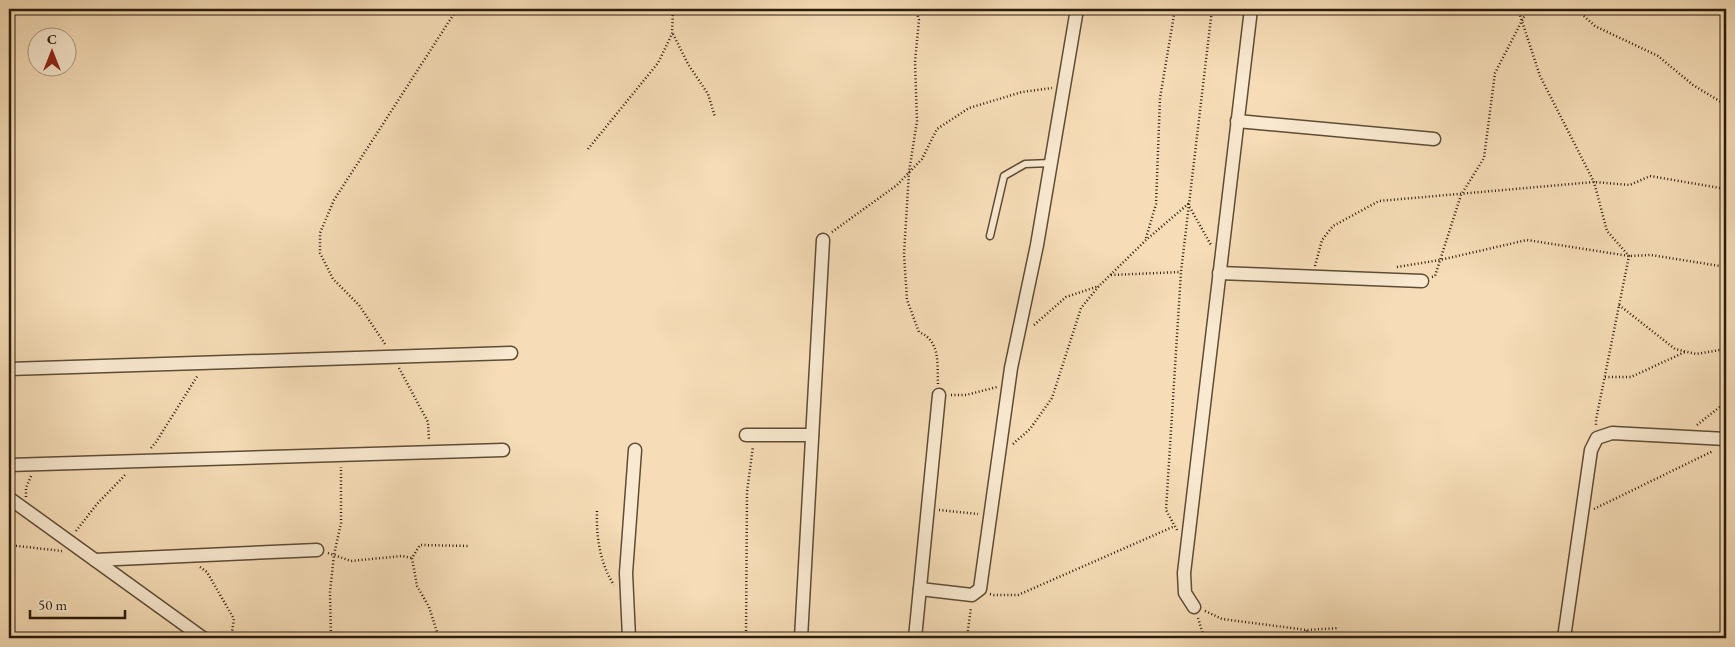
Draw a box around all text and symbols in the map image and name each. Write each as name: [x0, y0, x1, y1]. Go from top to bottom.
north arrow: [28, 28, 78, 78]
text: С: [47, 30, 57, 48]
scale bar: [30, 587, 125, 619]
text: 50 m: [38, 595, 67, 614]

